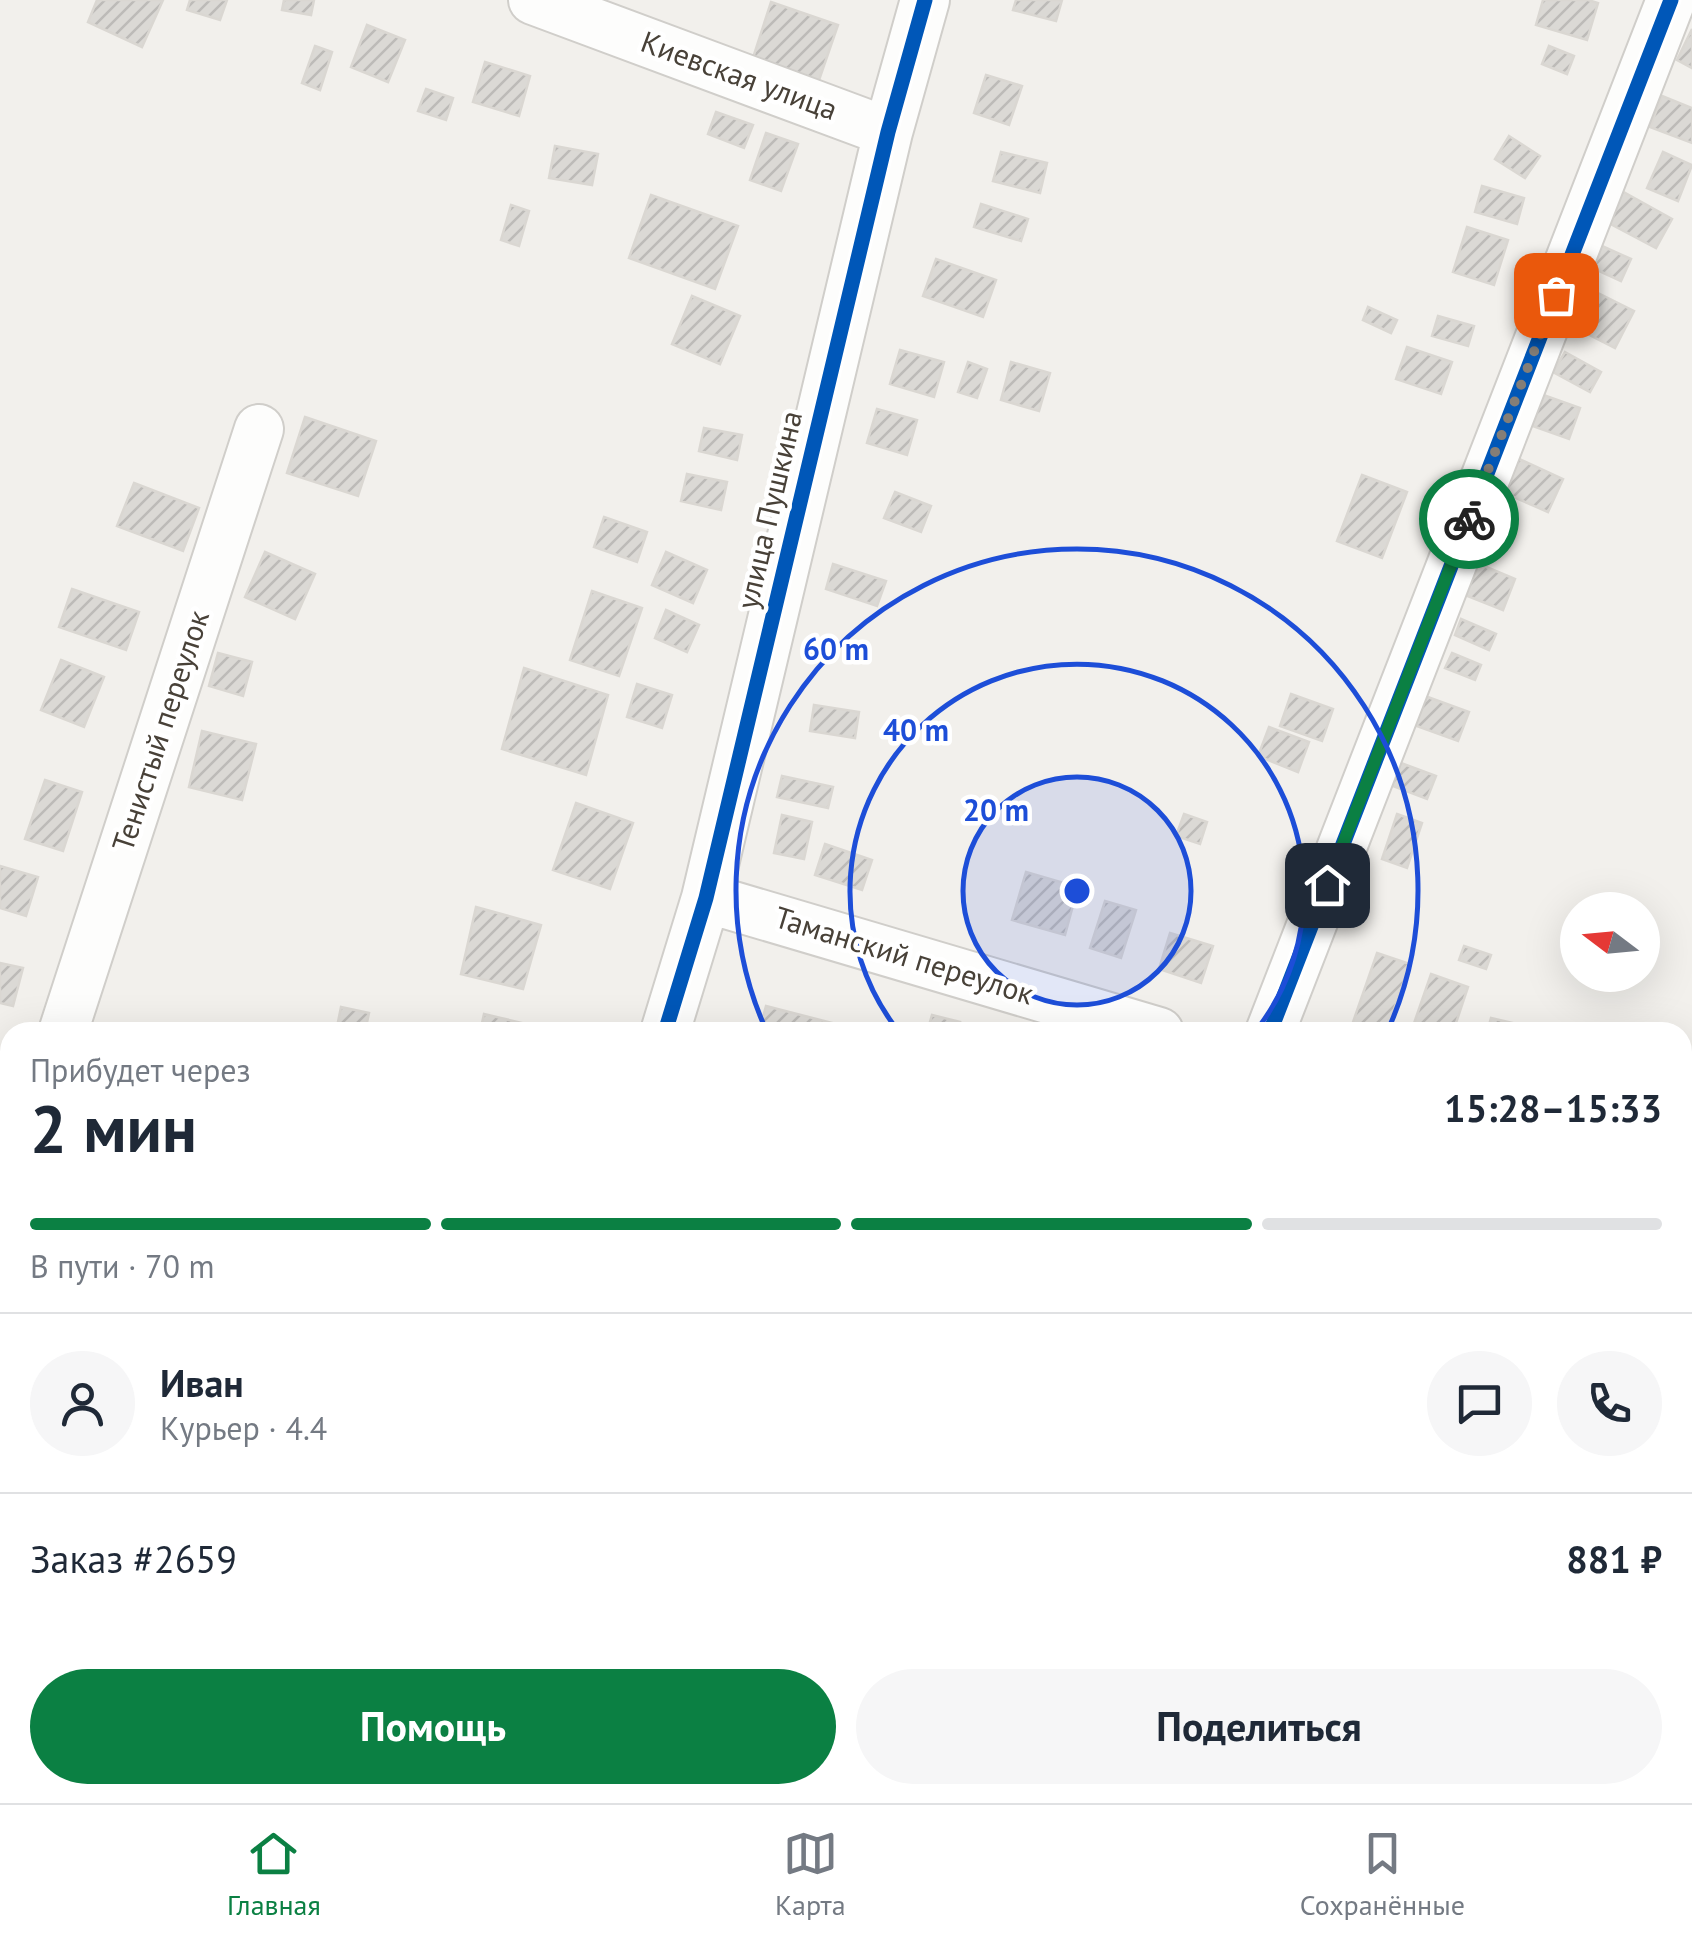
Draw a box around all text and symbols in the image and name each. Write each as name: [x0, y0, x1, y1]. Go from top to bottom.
street label: Киевская улица: [636, 21, 843, 128]
pin: [1514, 253, 1599, 338]
icon: bag: [1529, 268, 1584, 323]
street label: улица Пушкина: [727, 407, 810, 612]
courier: [1419, 469, 1519, 569]
icon: bike: [1442, 492, 1497, 547]
street label: Тенистый переулок: [102, 604, 217, 856]
text: 60 m: [803, 629, 869, 668]
text: 40 m: [883, 710, 949, 749]
text: 20 m: [963, 790, 1029, 829]
pin: [1285, 843, 1370, 928]
icon: home: [1300, 858, 1355, 913]
centre of rings: [1059, 873, 1095, 909]
north arrow: [1560, 892, 1660, 992]
map controls: [1560, 892, 1660, 992]
street label: Таманский переулок: [770, 897, 1039, 1013]
text: Прибудет через: [30, 1049, 251, 1091]
text: 15:28–15:33: [1444, 1083, 1662, 1132]
text: 2 мин: [30, 1086, 197, 1170]
text: В пути · 70 m: [30, 1245, 215, 1287]
button: person: [30, 1351, 135, 1456]
button: chat: [1427, 1351, 1532, 1456]
button: phone: [1557, 1351, 1662, 1456]
text: Иван: [160, 1358, 244, 1407]
text: Курьер · 4.4: [160, 1407, 327, 1449]
text: Заказ #2659: [30, 1534, 237, 1583]
text: 881 ₽: [1566, 1534, 1662, 1583]
button: Помощь: [30, 1669, 836, 1784]
button: Поделиться: [856, 1669, 1662, 1784]
tab: Главная: [227, 1826, 321, 1923]
tab: Карта: [775, 1826, 846, 1923]
tab: Сохранённые: [1300, 1826, 1465, 1923]

